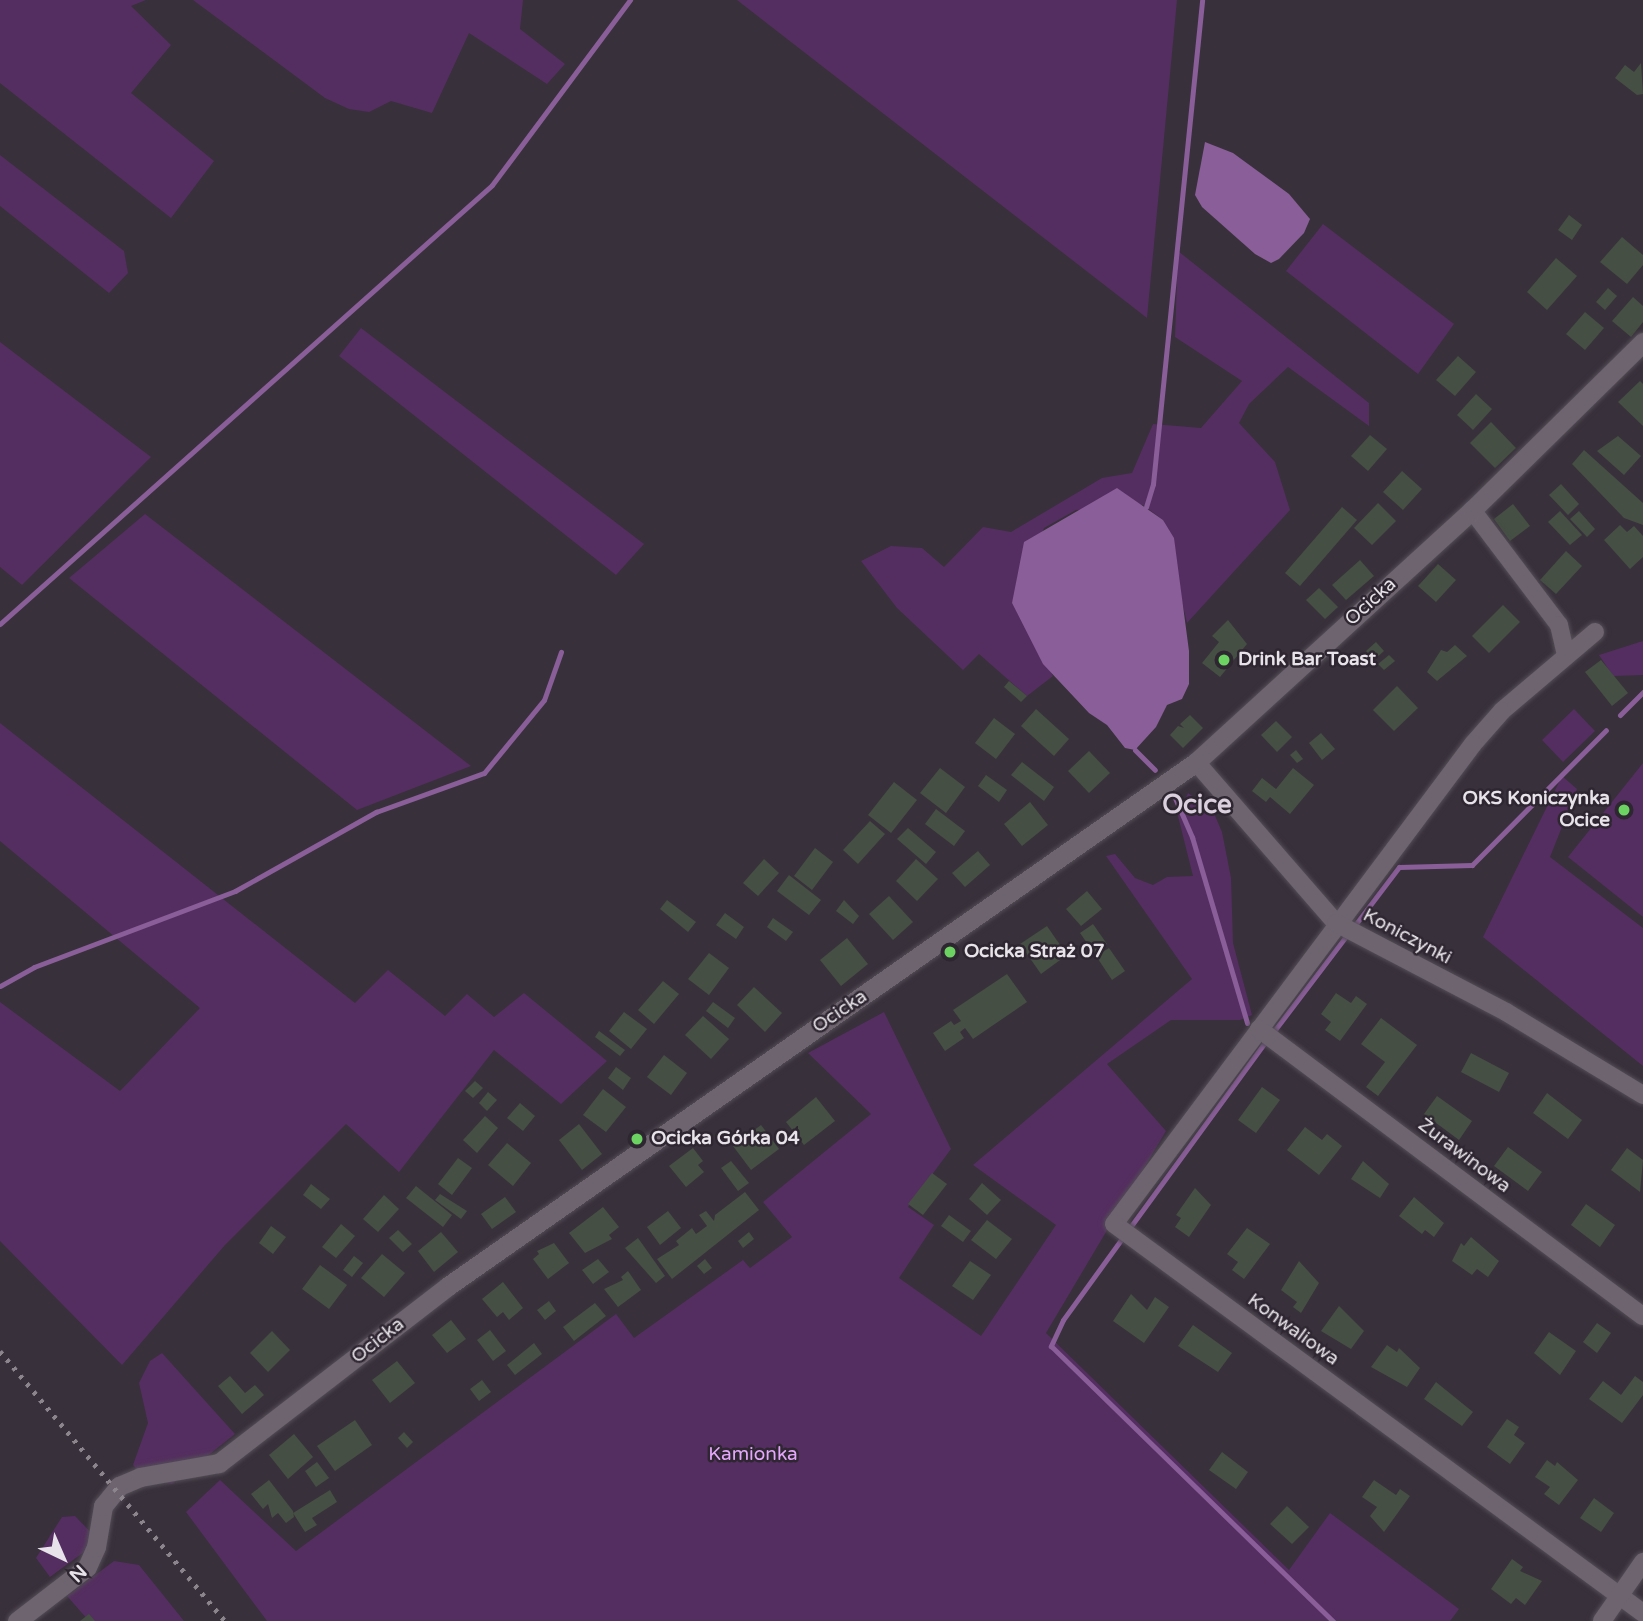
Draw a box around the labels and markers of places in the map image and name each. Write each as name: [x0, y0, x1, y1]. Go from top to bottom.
place label: Drink Bar Toast: [1238, 649, 1376, 671]
marker: Drink Bar Toast: [1216, 652, 1232, 668]
place label: OKS Koniczynka Ocice: [1462, 788, 1610, 832]
marker: OKS Koniczynka Ocice: [1616, 802, 1632, 818]
place label: Ocicka Straż 07: [964, 941, 1105, 963]
marker: Ocicka Straż 07: [942, 944, 958, 960]
place label: Ocicka Górka 04: [651, 1128, 800, 1150]
marker: Ocicka Górka 04: [629, 1131, 645, 1147]

